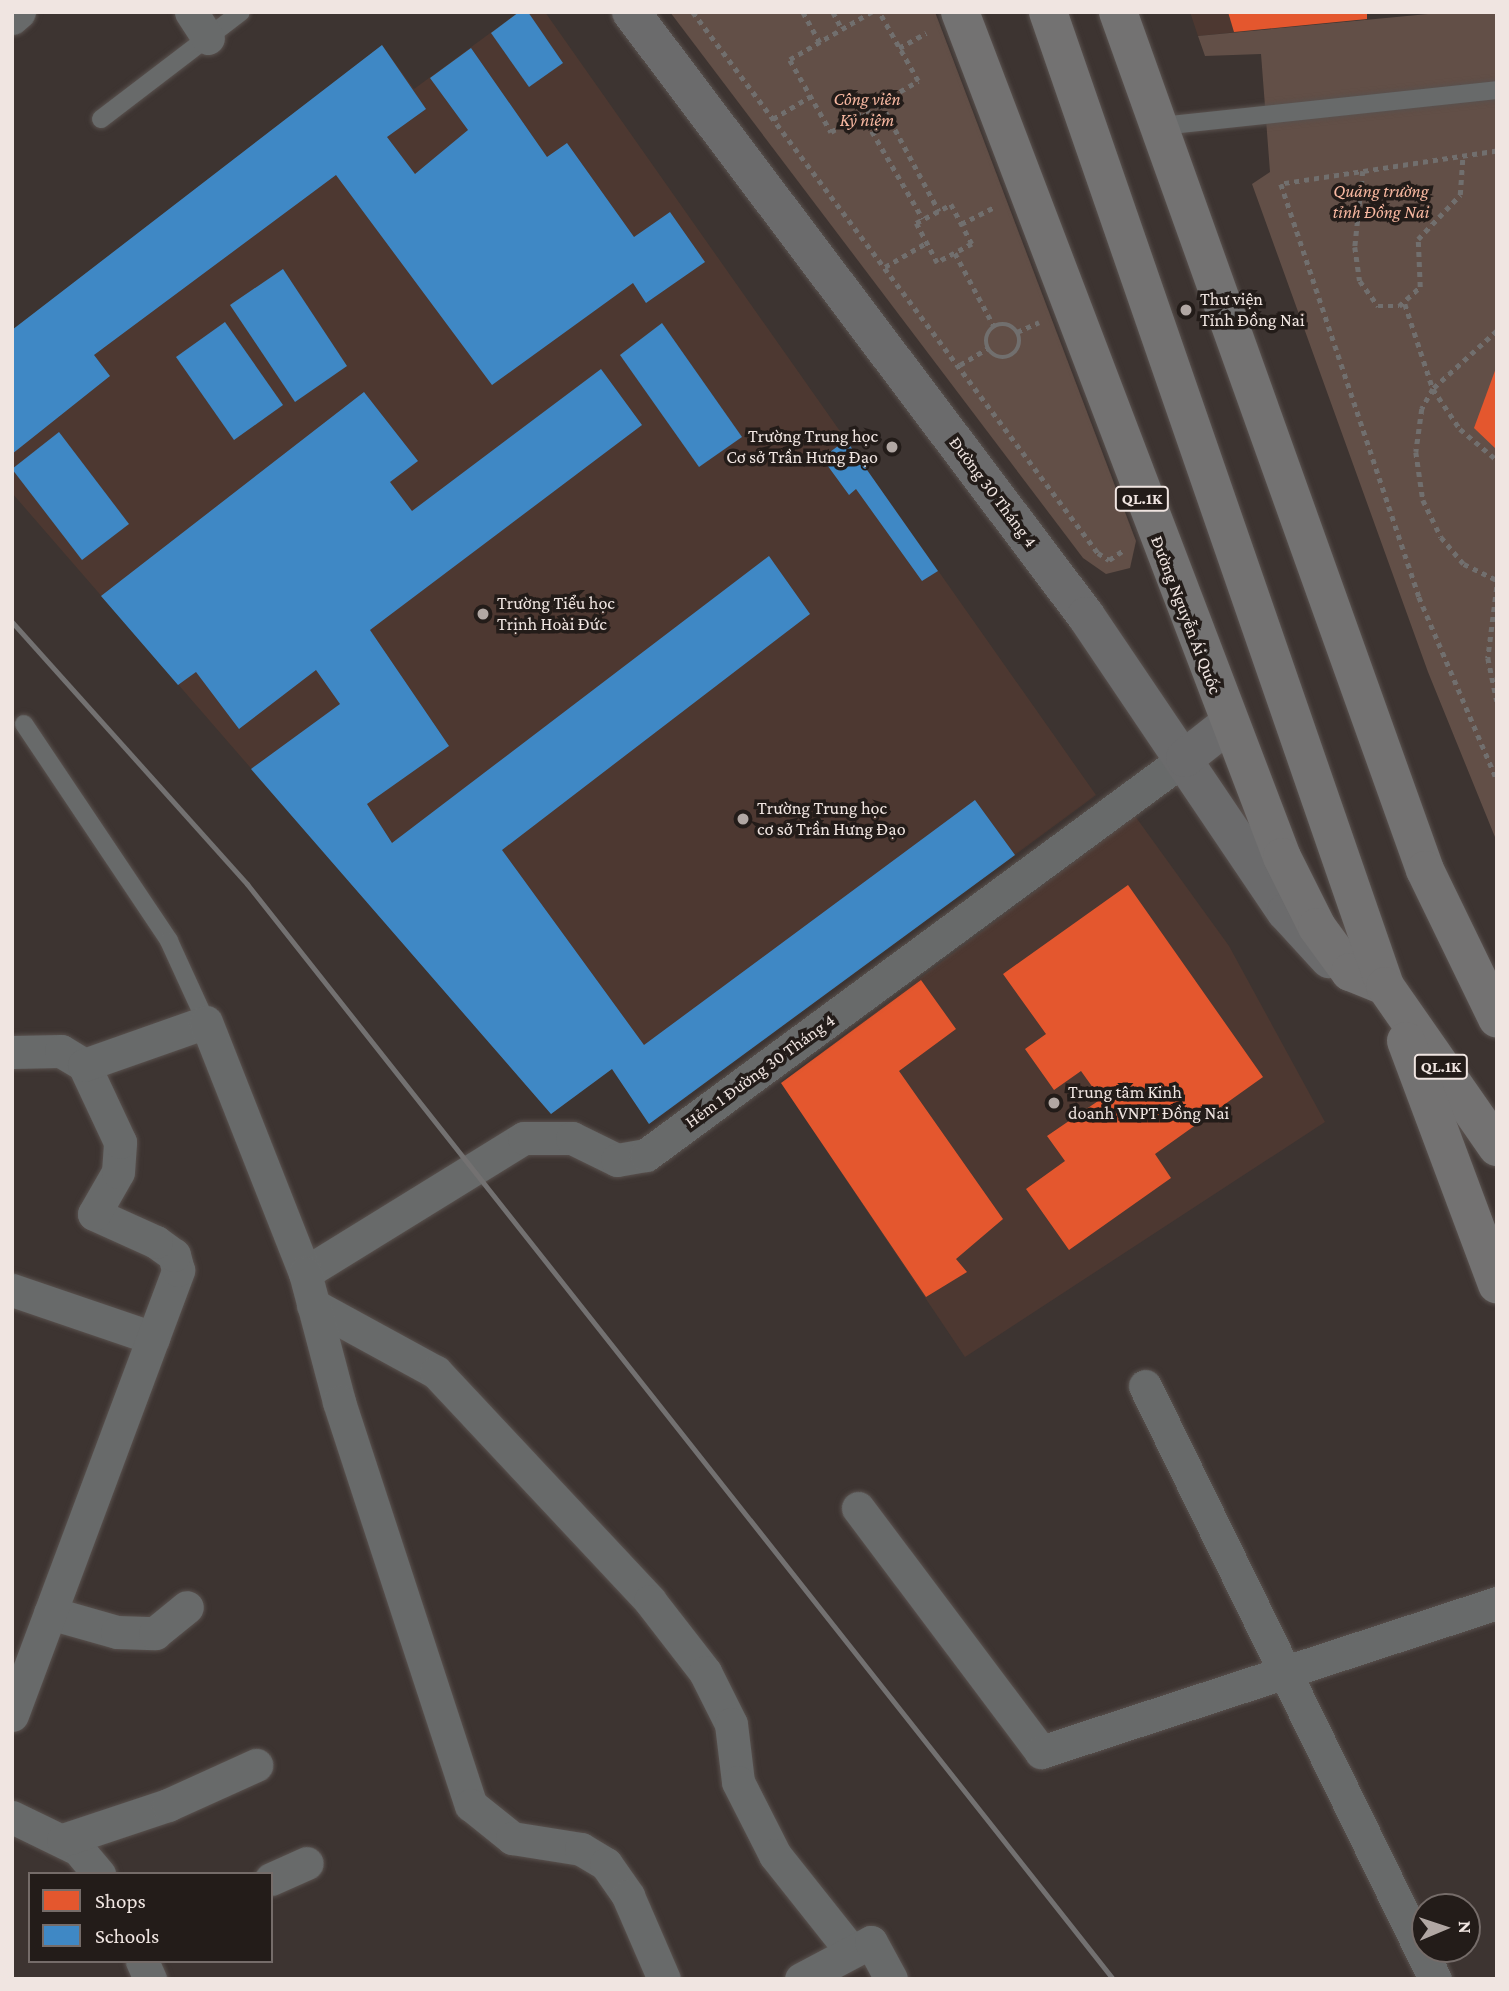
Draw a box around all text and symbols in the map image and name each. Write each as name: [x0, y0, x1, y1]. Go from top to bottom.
park label: Công viên Kỷ niệm: [833, 89, 901, 132]
park label: Quảng trường tỉnh Đồng Nai: [1333, 181, 1429, 224]
place label: Thư viện Tỉnh Đồng Nai: [1200, 289, 1305, 332]
marker: Thư viện Tỉnh Đồng Nai: [1178, 302, 1194, 318]
place label: Trường Trung học Cơ sở Trần Hưng Đạo: [726, 426, 878, 468]
street label: Đường 30 Tháng 4: [944, 432, 1042, 552]
marker: Trường Trung học Cơ sở Trần Hưng Đạo: [884, 439, 900, 455]
road number: QL.1K: [1114, 486, 1170, 512]
street label: Đường Nguyễn Ái Quốc: [1146, 533, 1226, 697]
place label: Trường Tiểu học Trịnh Hoài Đức: [497, 593, 615, 636]
marker: Trường Tiểu học Trịnh Hoài Đức: [475, 606, 491, 622]
place label: Trường Trung học cơ sở Trần Hưng Đạo: [757, 798, 906, 840]
marker: Trường Trung học cơ sở Trần Hưng Đạo: [735, 811, 751, 827]
street label: Hẻm 1 Đường 30 Tháng 4: [681, 1009, 839, 1133]
road number: QL.1K: [1413, 1054, 1469, 1079]
place label: Trung tâm Kinh doanh VNPT Đồng Nai: [1068, 1082, 1229, 1124]
marker: Trung tâm Kinh doanh VNPT Đồng Nai: [1046, 1095, 1062, 1111]
legend: [28, 1872, 273, 1963]
text: Shops: [95, 1889, 146, 1913]
north arrow: [1411, 1893, 1481, 1963]
text: N: [1455, 1920, 1476, 1934]
text: Schools: [95, 1924, 159, 1948]

